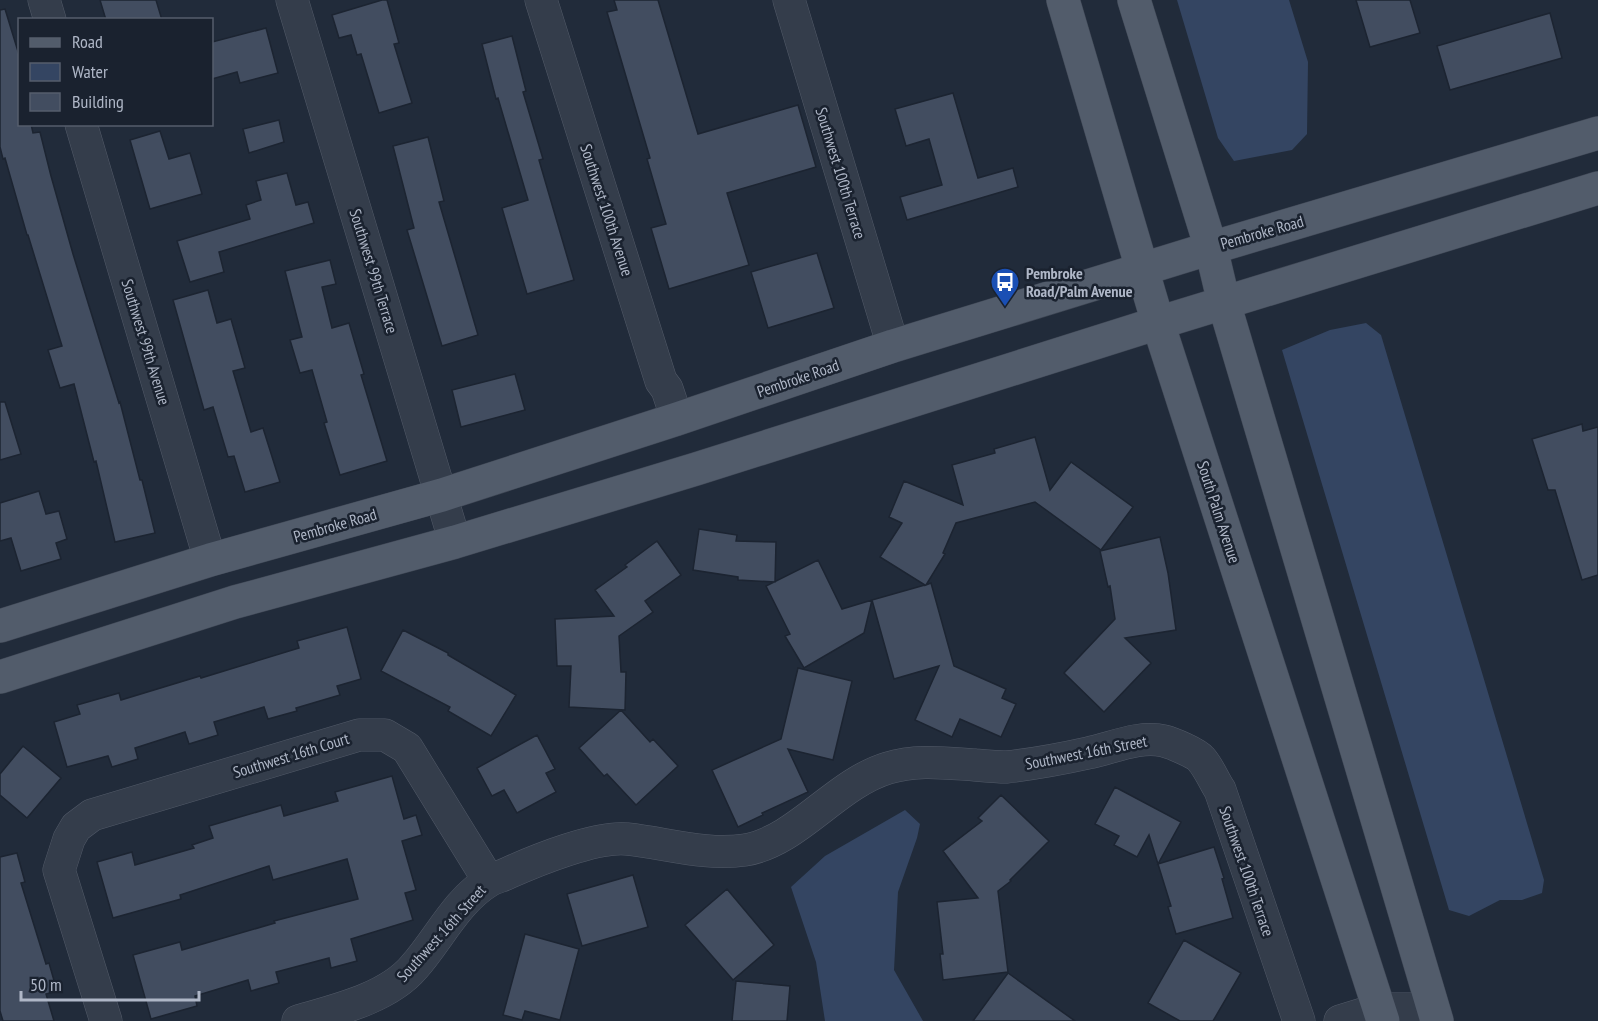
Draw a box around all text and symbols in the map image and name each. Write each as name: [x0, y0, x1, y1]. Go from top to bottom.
legend: [18, 18, 213, 126]
text: Road: [72, 30, 103, 53]
text: Water: [72, 60, 108, 83]
text: Building: [72, 90, 124, 113]
street label: Southwest 100th Terrace: [811, 105, 871, 241]
street label: Southwest 100th Avenue: [576, 141, 638, 279]
street label: Southwest 99th Terrace: [346, 206, 402, 336]
street label: Pembroke Road: [1218, 211, 1306, 253]
place label: Pembroke Road/Palm Avenue: [1026, 263, 1133, 301]
bus stop icon: Pembroke Road/Palm Avenue: [989, 266, 1021, 308]
street label: Southwest 99th Avenue: [117, 277, 175, 407]
street label: Pembroke Road: [754, 355, 842, 401]
street label: South Palm Avenue: [1193, 458, 1245, 566]
street label: Pembroke Road: [291, 504, 379, 546]
street label: Southwest 16th Court: [231, 728, 352, 782]
street label: Southwest 16th Street: [1023, 730, 1149, 774]
street label: Southwest 100th Terrace: [1215, 803, 1279, 939]
street label: Southwest 16th Street: [392, 880, 490, 986]
scale bar: [21, 964, 200, 1002]
text: 50 m: [30, 973, 62, 996]

